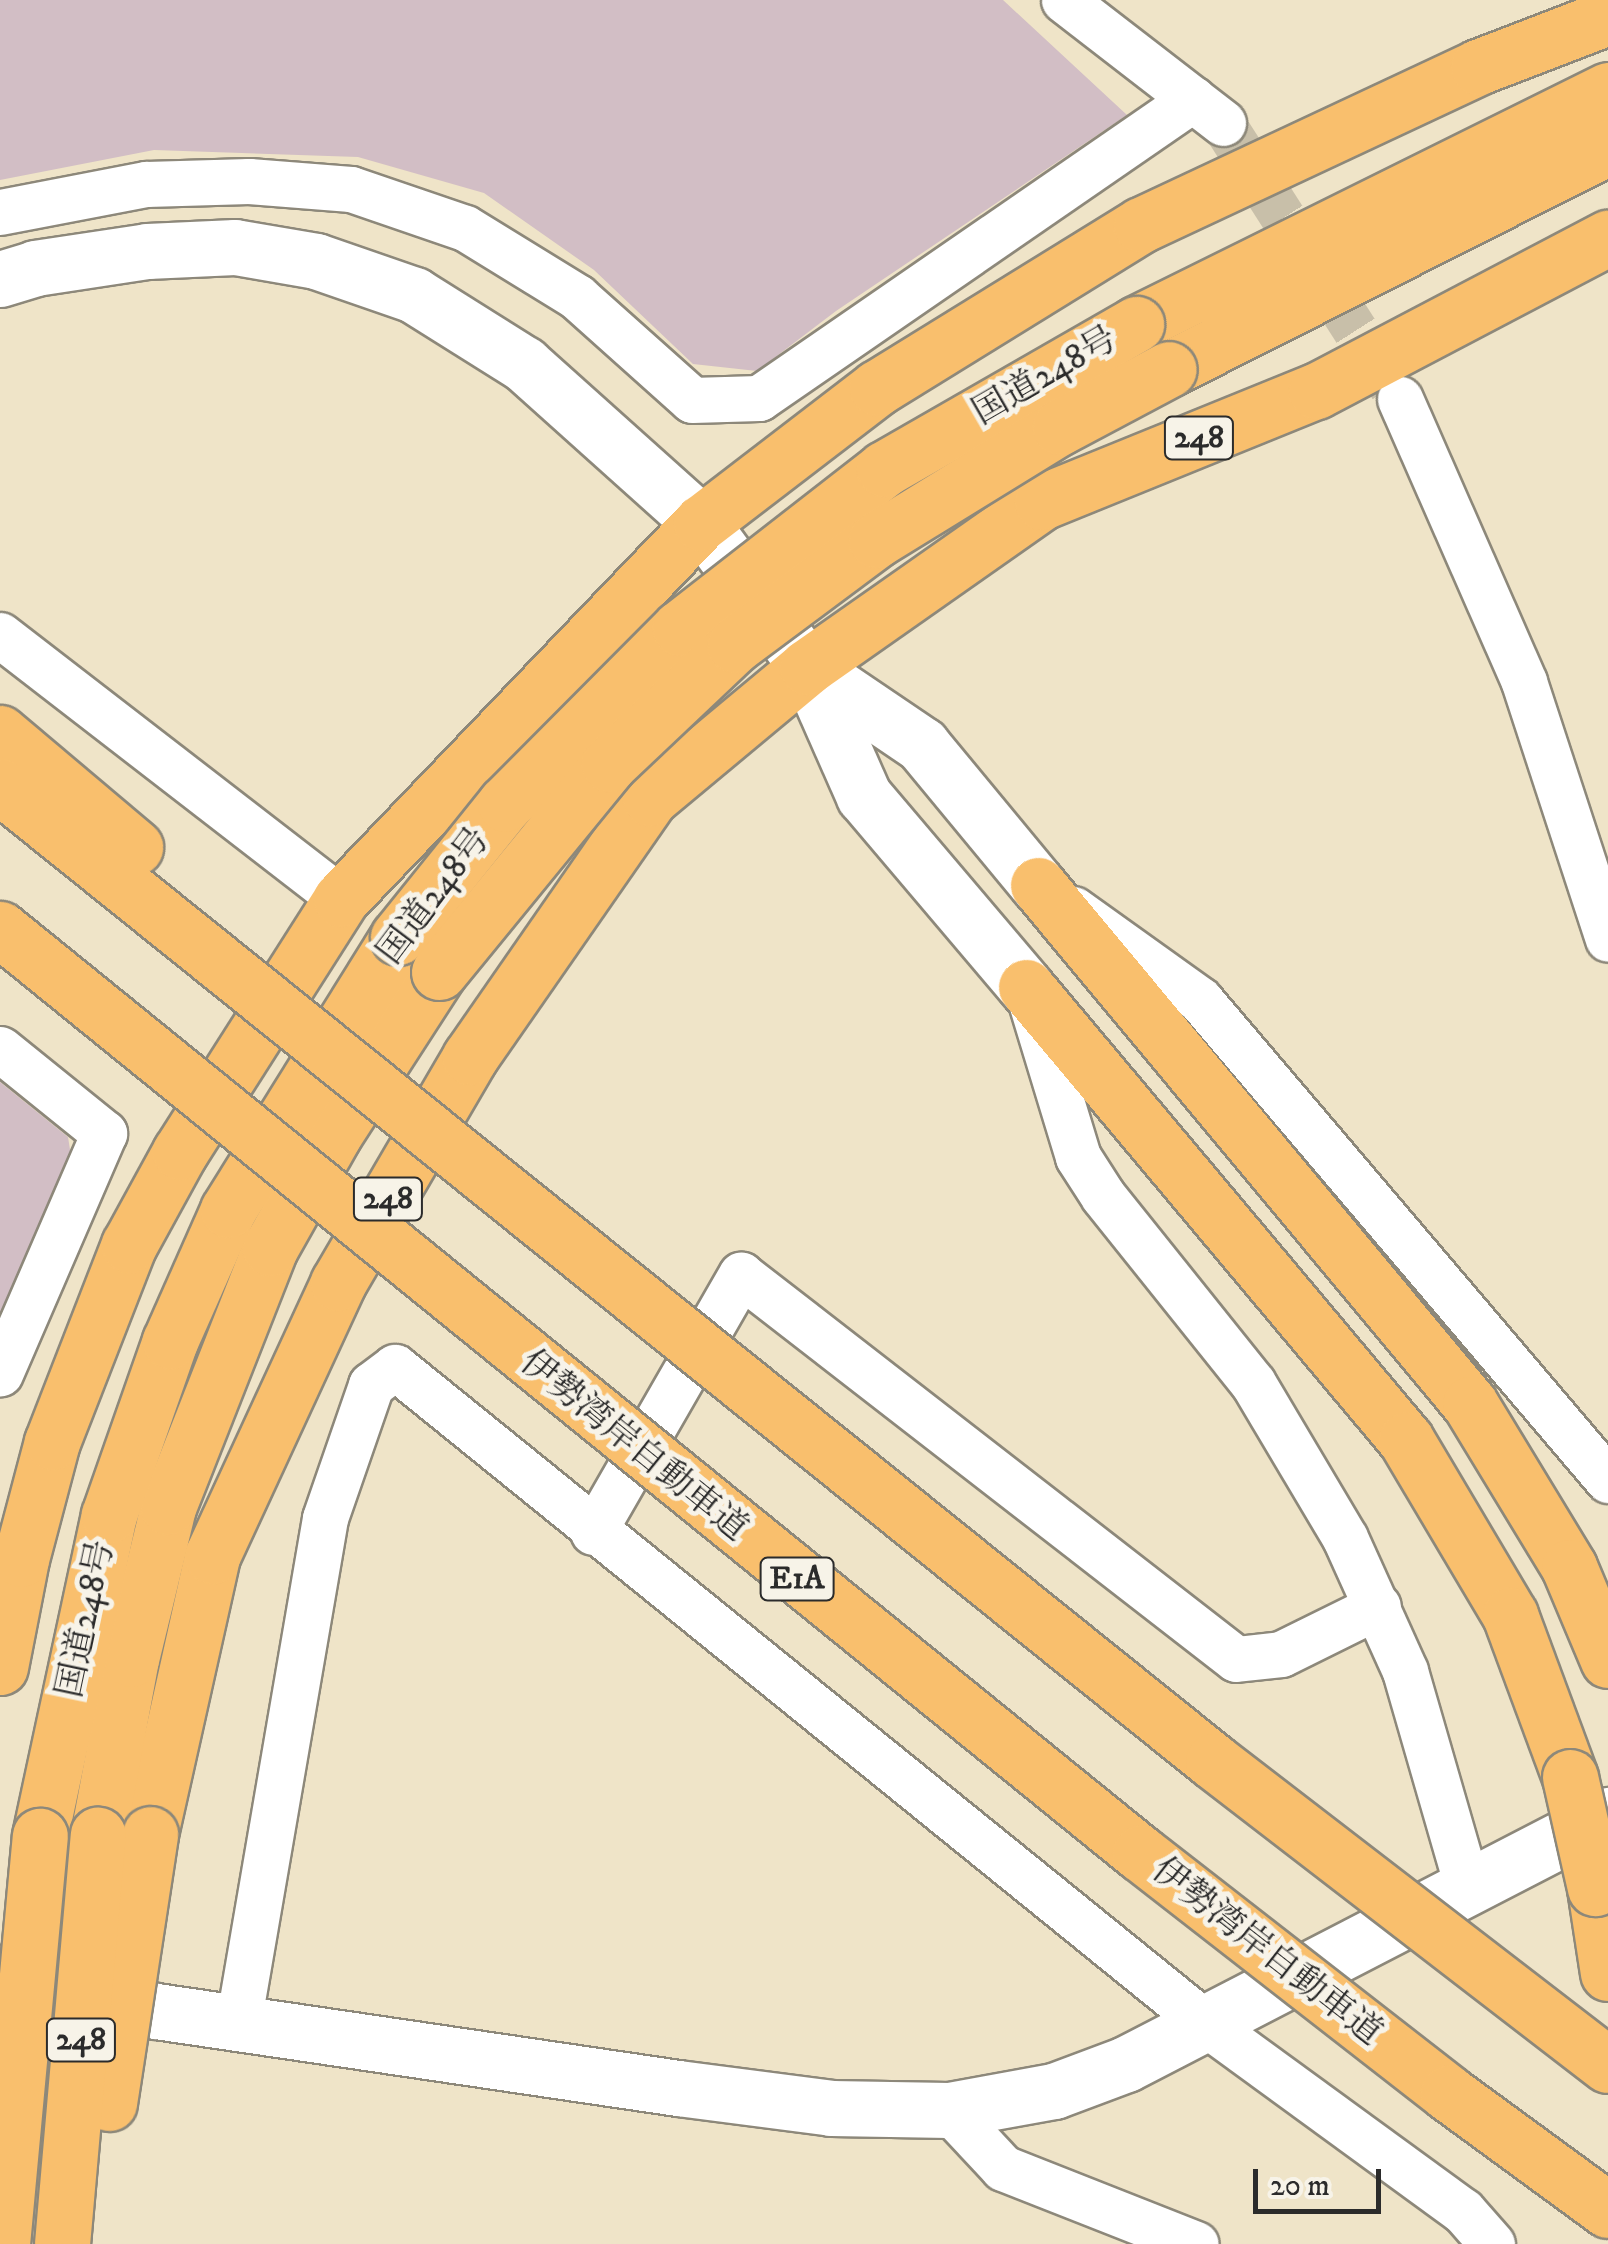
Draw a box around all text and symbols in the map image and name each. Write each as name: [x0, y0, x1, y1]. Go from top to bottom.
street label: 国道248号: [965, 318, 1125, 434]
road number: 248: [1162, 411, 1236, 465]
street label: 国道248号: [369, 820, 499, 972]
road number: 248: [350, 1172, 426, 1226]
street label: 伊勢湾岸自動車道: [512, 1342, 756, 1550]
street label: 国道248号: [49, 1536, 123, 1702]
road number: E1A: [760, 1552, 834, 1606]
street label: 伊勢湾岸自動車道: [1144, 1849, 1390, 2055]
road number: 248: [44, 2013, 118, 2067]
scale bar: [1258, 2149, 1386, 2211]
text: 20 m: [1270, 2168, 1330, 2205]

